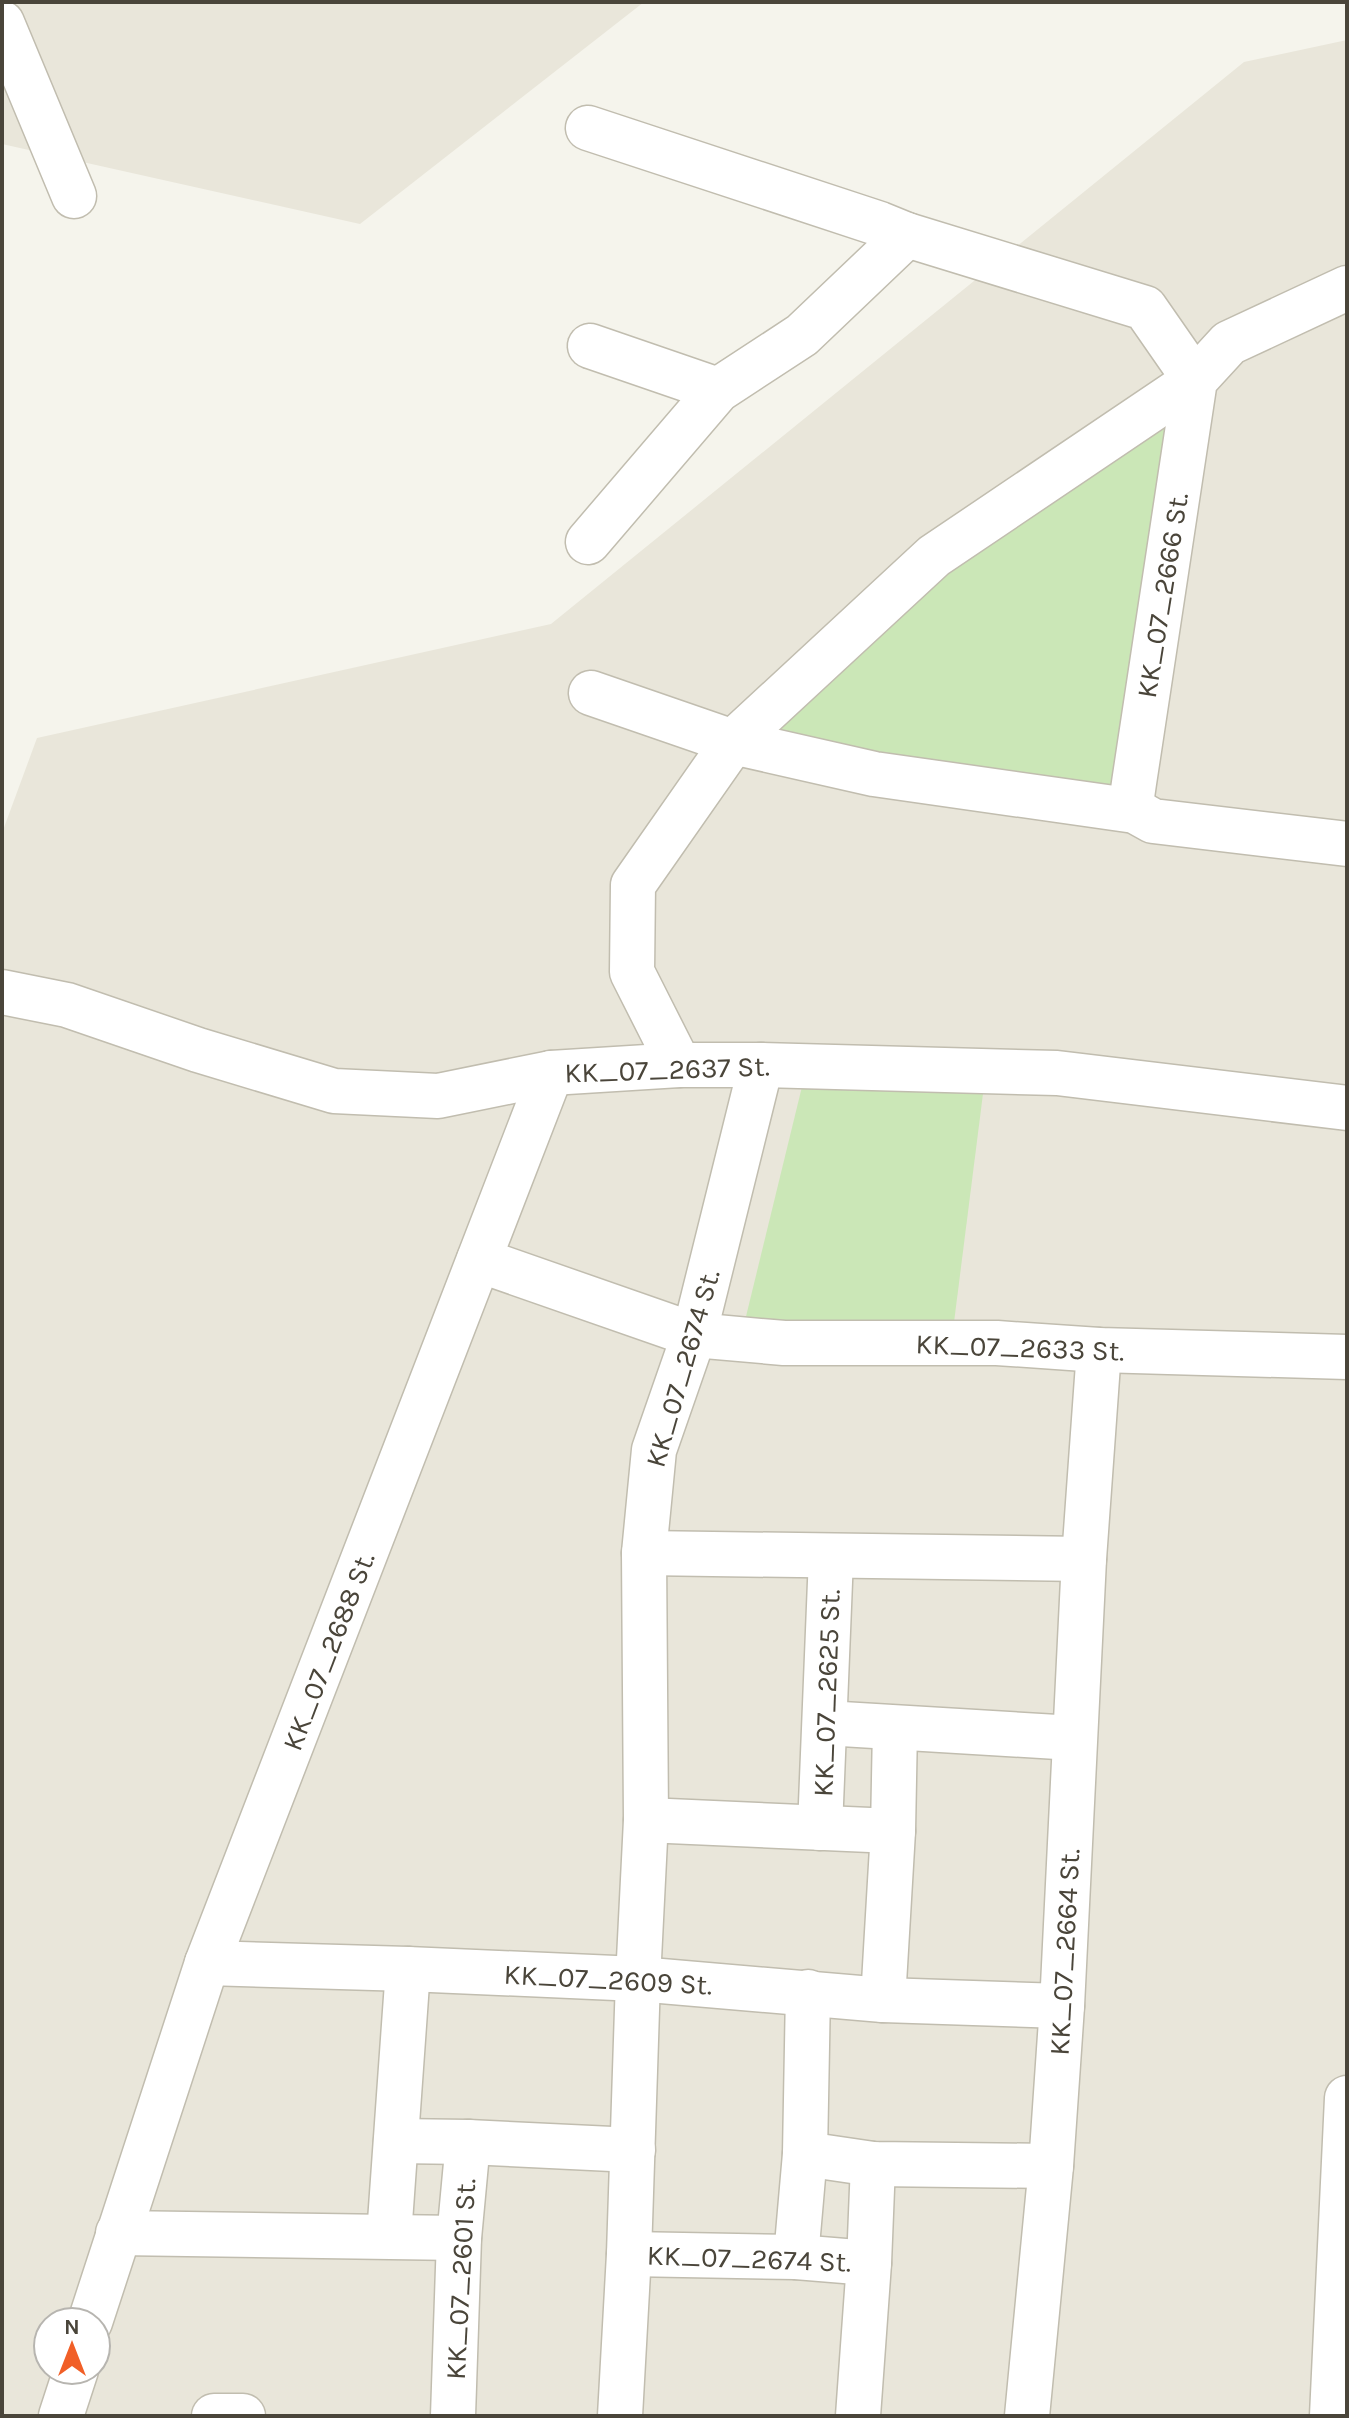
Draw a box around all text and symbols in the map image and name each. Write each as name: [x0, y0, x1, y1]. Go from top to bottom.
street label: KK_07_2666 St.: [1130, 490, 1195, 700]
street label: KK_07_2637 St.: [564, 1049, 770, 1090]
street label: KK_07_2674 St.: [638, 1265, 727, 1471]
street label: KK_07_2633 St.: [915, 1327, 1125, 1368]
street label: KK_07_2688 St.: [275, 1547, 382, 1755]
street label: KK_07_2625 St.: [806, 1589, 847, 1797]
street label: KK_07_2664 St.: [1043, 1848, 1086, 2056]
street label: KK_07_2609 St.: [503, 1958, 713, 2001]
street label: KK_07_2601 St.: [439, 2178, 482, 2381]
street label: KK_07_2674 St.: [646, 2238, 852, 2279]
north arrow: [32, 2306, 112, 2386]
text: N: [64, 2314, 80, 2340]

